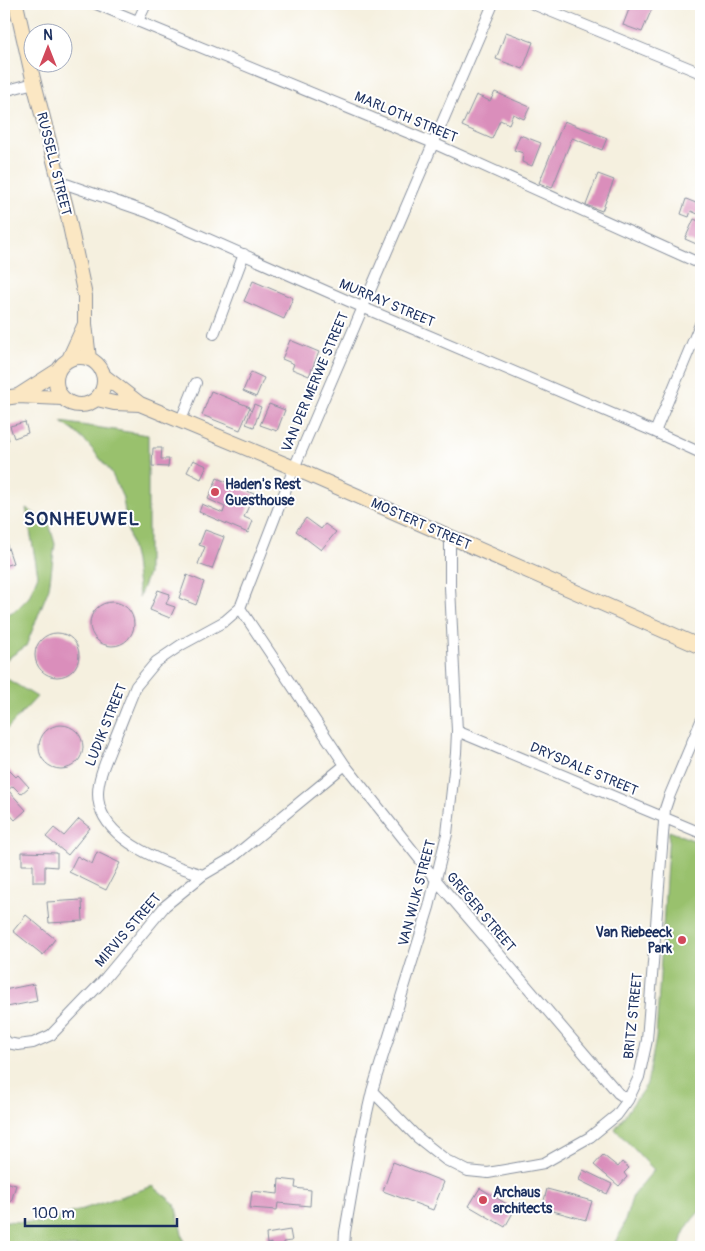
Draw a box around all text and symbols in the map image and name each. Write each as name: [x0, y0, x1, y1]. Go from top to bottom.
north arrow: [22, 22, 72, 72]
text: N: [43, 27, 53, 44]
street label: MARLOTH STREET: [352, 88, 460, 146]
street label: RUSSELL STREET: [33, 110, 75, 218]
street label: MURRAY STREET: [337, 275, 438, 331]
street label: VAN DER MERWE STREET: [278, 309, 352, 454]
place label: Haden's Rest Guesthouse: [225, 476, 301, 509]
marker: Haden's Rest Guesthouse: [209, 486, 221, 498]
street label: MOSTERT STREET: [368, 494, 474, 554]
district label: SONHEUWEL: [24, 507, 140, 531]
street label: LUDIK STREET: [82, 681, 130, 769]
street label: DRYSDALE STREET: [527, 739, 641, 800]
street label: VAN WIJK STREET: [395, 838, 439, 948]
street label: GREGER STREET: [443, 869, 519, 955]
street label: MIRVIS STREET: [91, 890, 165, 970]
place label: Van Riebeeck Park: [595, 924, 672, 957]
marker: Van Riebeeck Park: [676, 934, 688, 946]
street label: BRITZ STREET: [620, 972, 646, 1060]
place label: Archaus architects: [493, 1184, 553, 1217]
marker: Archaus architects: [477, 1194, 489, 1206]
scale bar: [25, 1196, 178, 1228]
text: 100 m: [32, 1204, 75, 1223]

